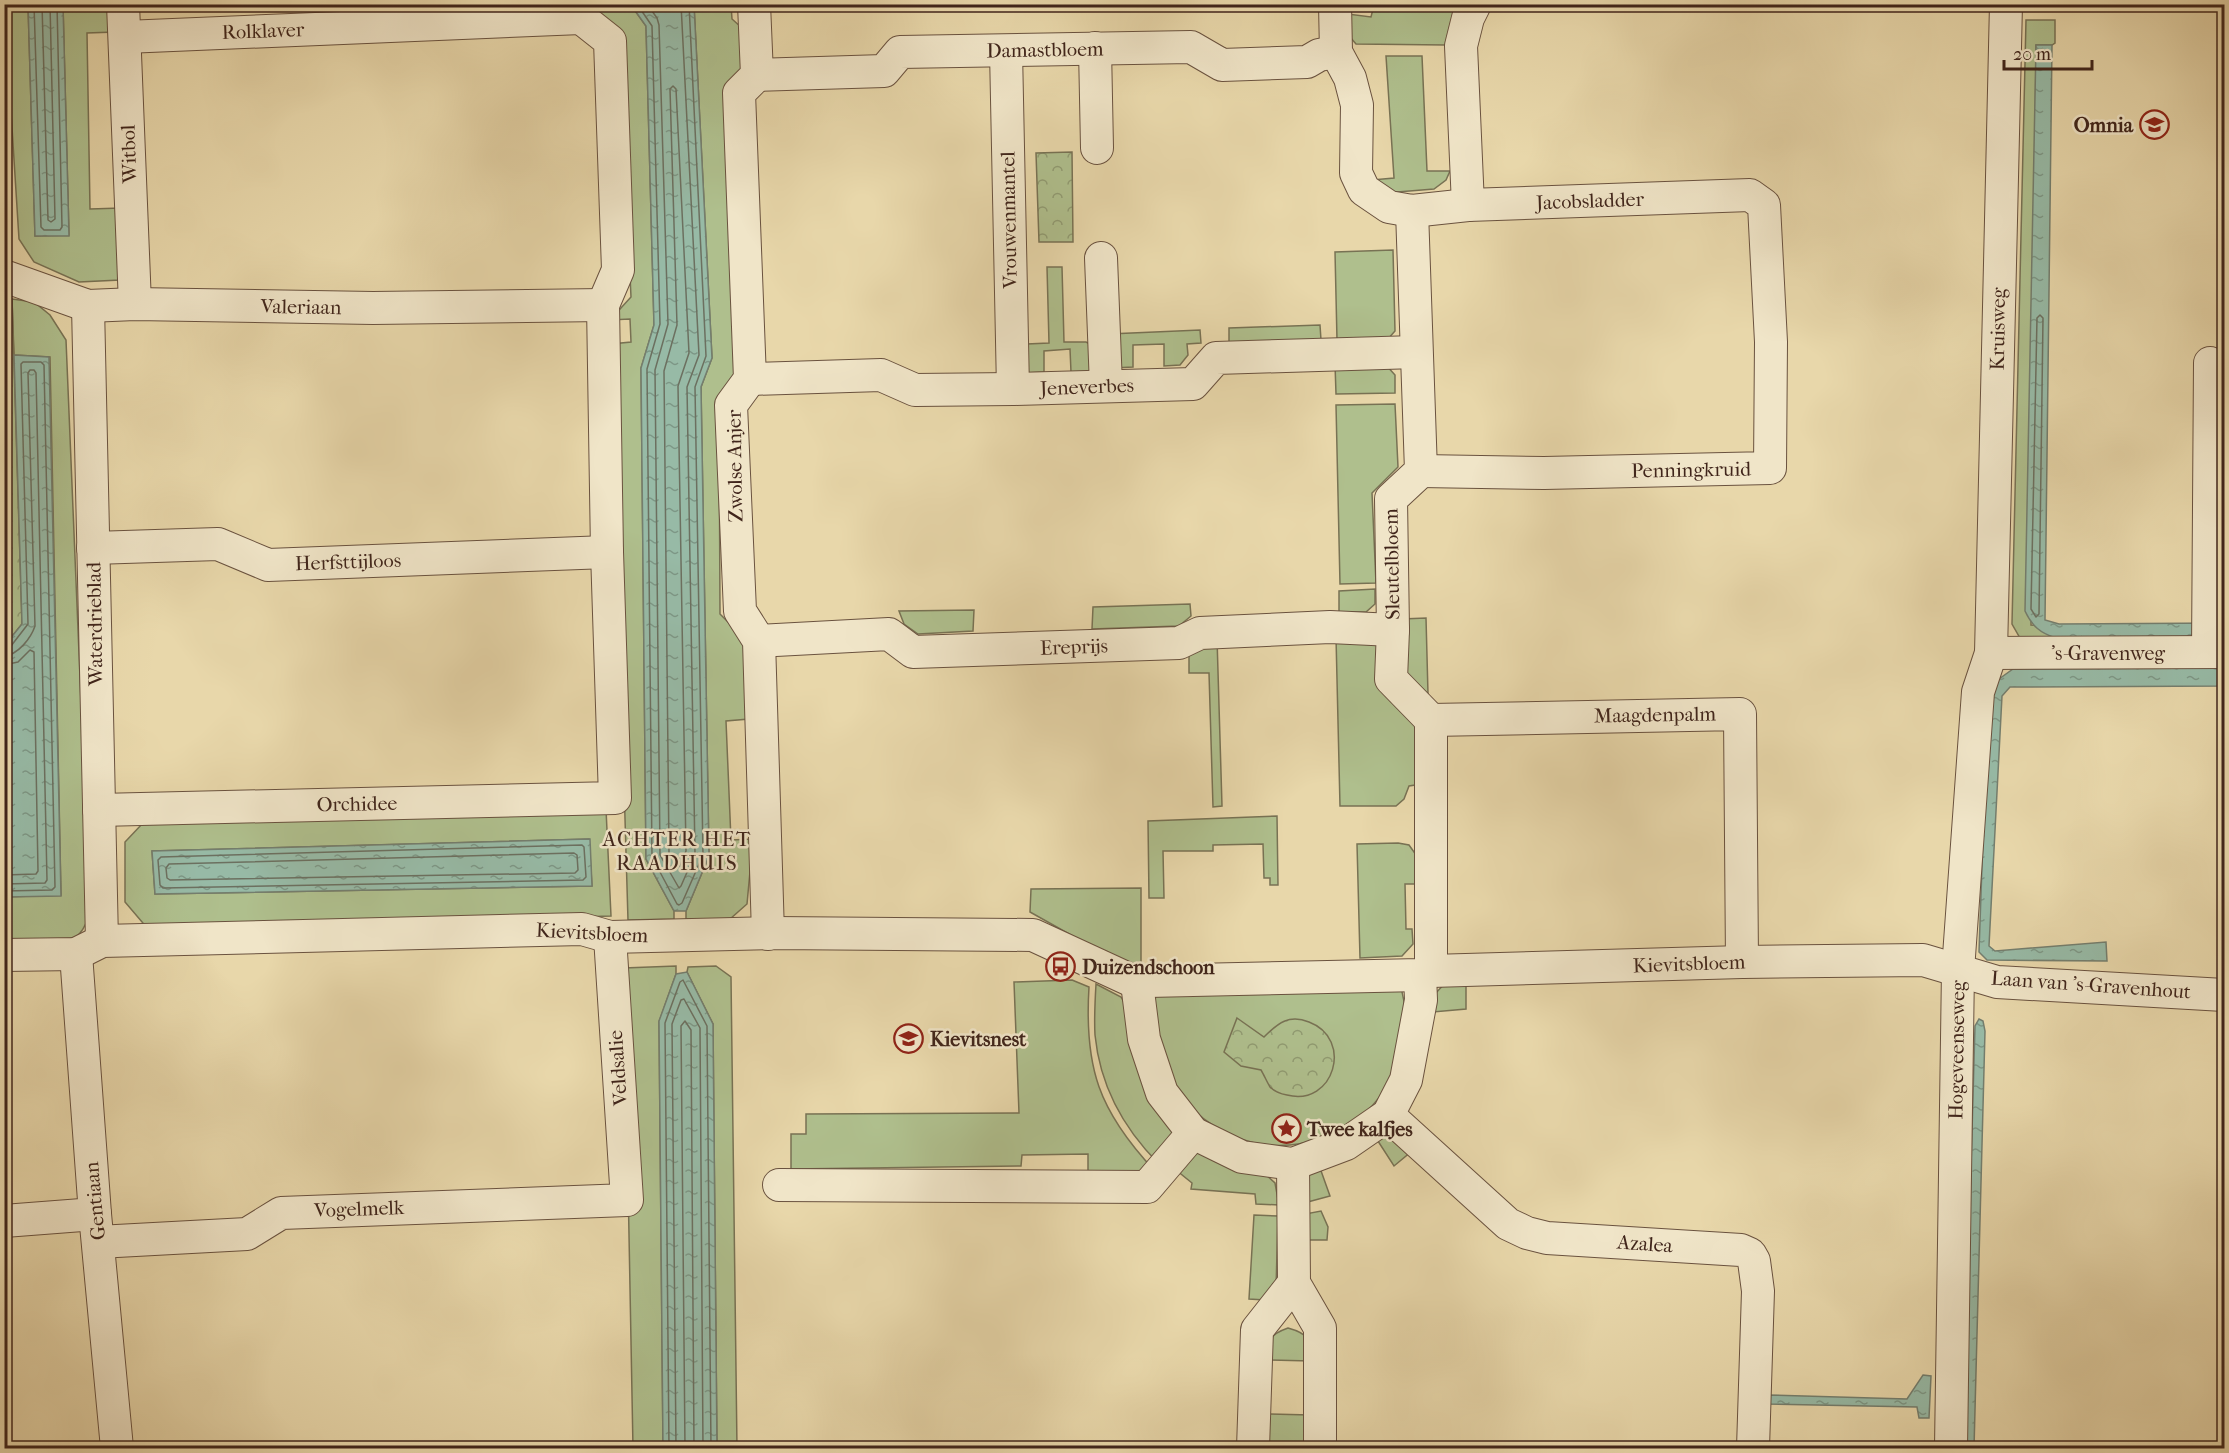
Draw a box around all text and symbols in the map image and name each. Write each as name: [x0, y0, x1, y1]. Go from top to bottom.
street label: Rolklaver: [221, 18, 305, 44]
scale bar: [2004, 33, 2092, 71]
street label: Damastbloem: [986, 37, 1104, 63]
text: 20 m: [2013, 44, 2051, 65]
school or university icon: Omnia: [2138, 109, 2170, 141]
place label: Omnia: [2074, 114, 2134, 137]
street label: Witbol: [116, 124, 142, 185]
street label: Vrouwenmantel: [996, 151, 1022, 290]
street label: Jacobsladder: [1534, 188, 1645, 214]
street label: Kruisweg: [1986, 287, 2010, 371]
street label: Valeriaan: [259, 295, 342, 319]
street label: Jeneverbes: [1038, 374, 1134, 400]
street label: Zwolse Anjer: [723, 409, 747, 523]
street label: Penningkruid: [1631, 457, 1752, 483]
street label: Sleutelbloem: [1380, 508, 1404, 620]
street label: Herfsttijloos: [295, 549, 401, 575]
street label: Waterdrieblad: [82, 561, 108, 687]
street label: Ereprijs: [1040, 634, 1108, 660]
street label: 's-Gravenweg: [2051, 642, 2165, 665]
street label: Maagdenpalm: [1594, 702, 1717, 728]
street label: Orchidee: [316, 792, 398, 816]
district label: ACHTER HET RAADHUIS: [601, 827, 752, 875]
street label: Kievitsbloem: [535, 919, 649, 947]
bus stop icon: Duizendschoon: [1045, 951, 1077, 983]
street label: Kievitsbloem: [1632, 951, 1746, 977]
place label: Duizendschoon: [1082, 956, 1215, 979]
street label: Laan van 's-Gravenhout: [1990, 967, 2192, 1003]
street label: Hogeveenseweg: [1944, 980, 1970, 1120]
school or university icon: Kievitsnest: [893, 1023, 925, 1055]
place label: Kievitsnest: [930, 1028, 1027, 1051]
street label: Veldsalie: [604, 1029, 632, 1108]
place icon: Twee kalfjes: [1270, 1113, 1302, 1145]
place label: Twee kalfjes: [1306, 1118, 1413, 1141]
street label: Gentiaan: [80, 1160, 110, 1241]
street label: Vogelmelk: [313, 1196, 405, 1222]
street label: Azalea: [1615, 1231, 1674, 1257]

